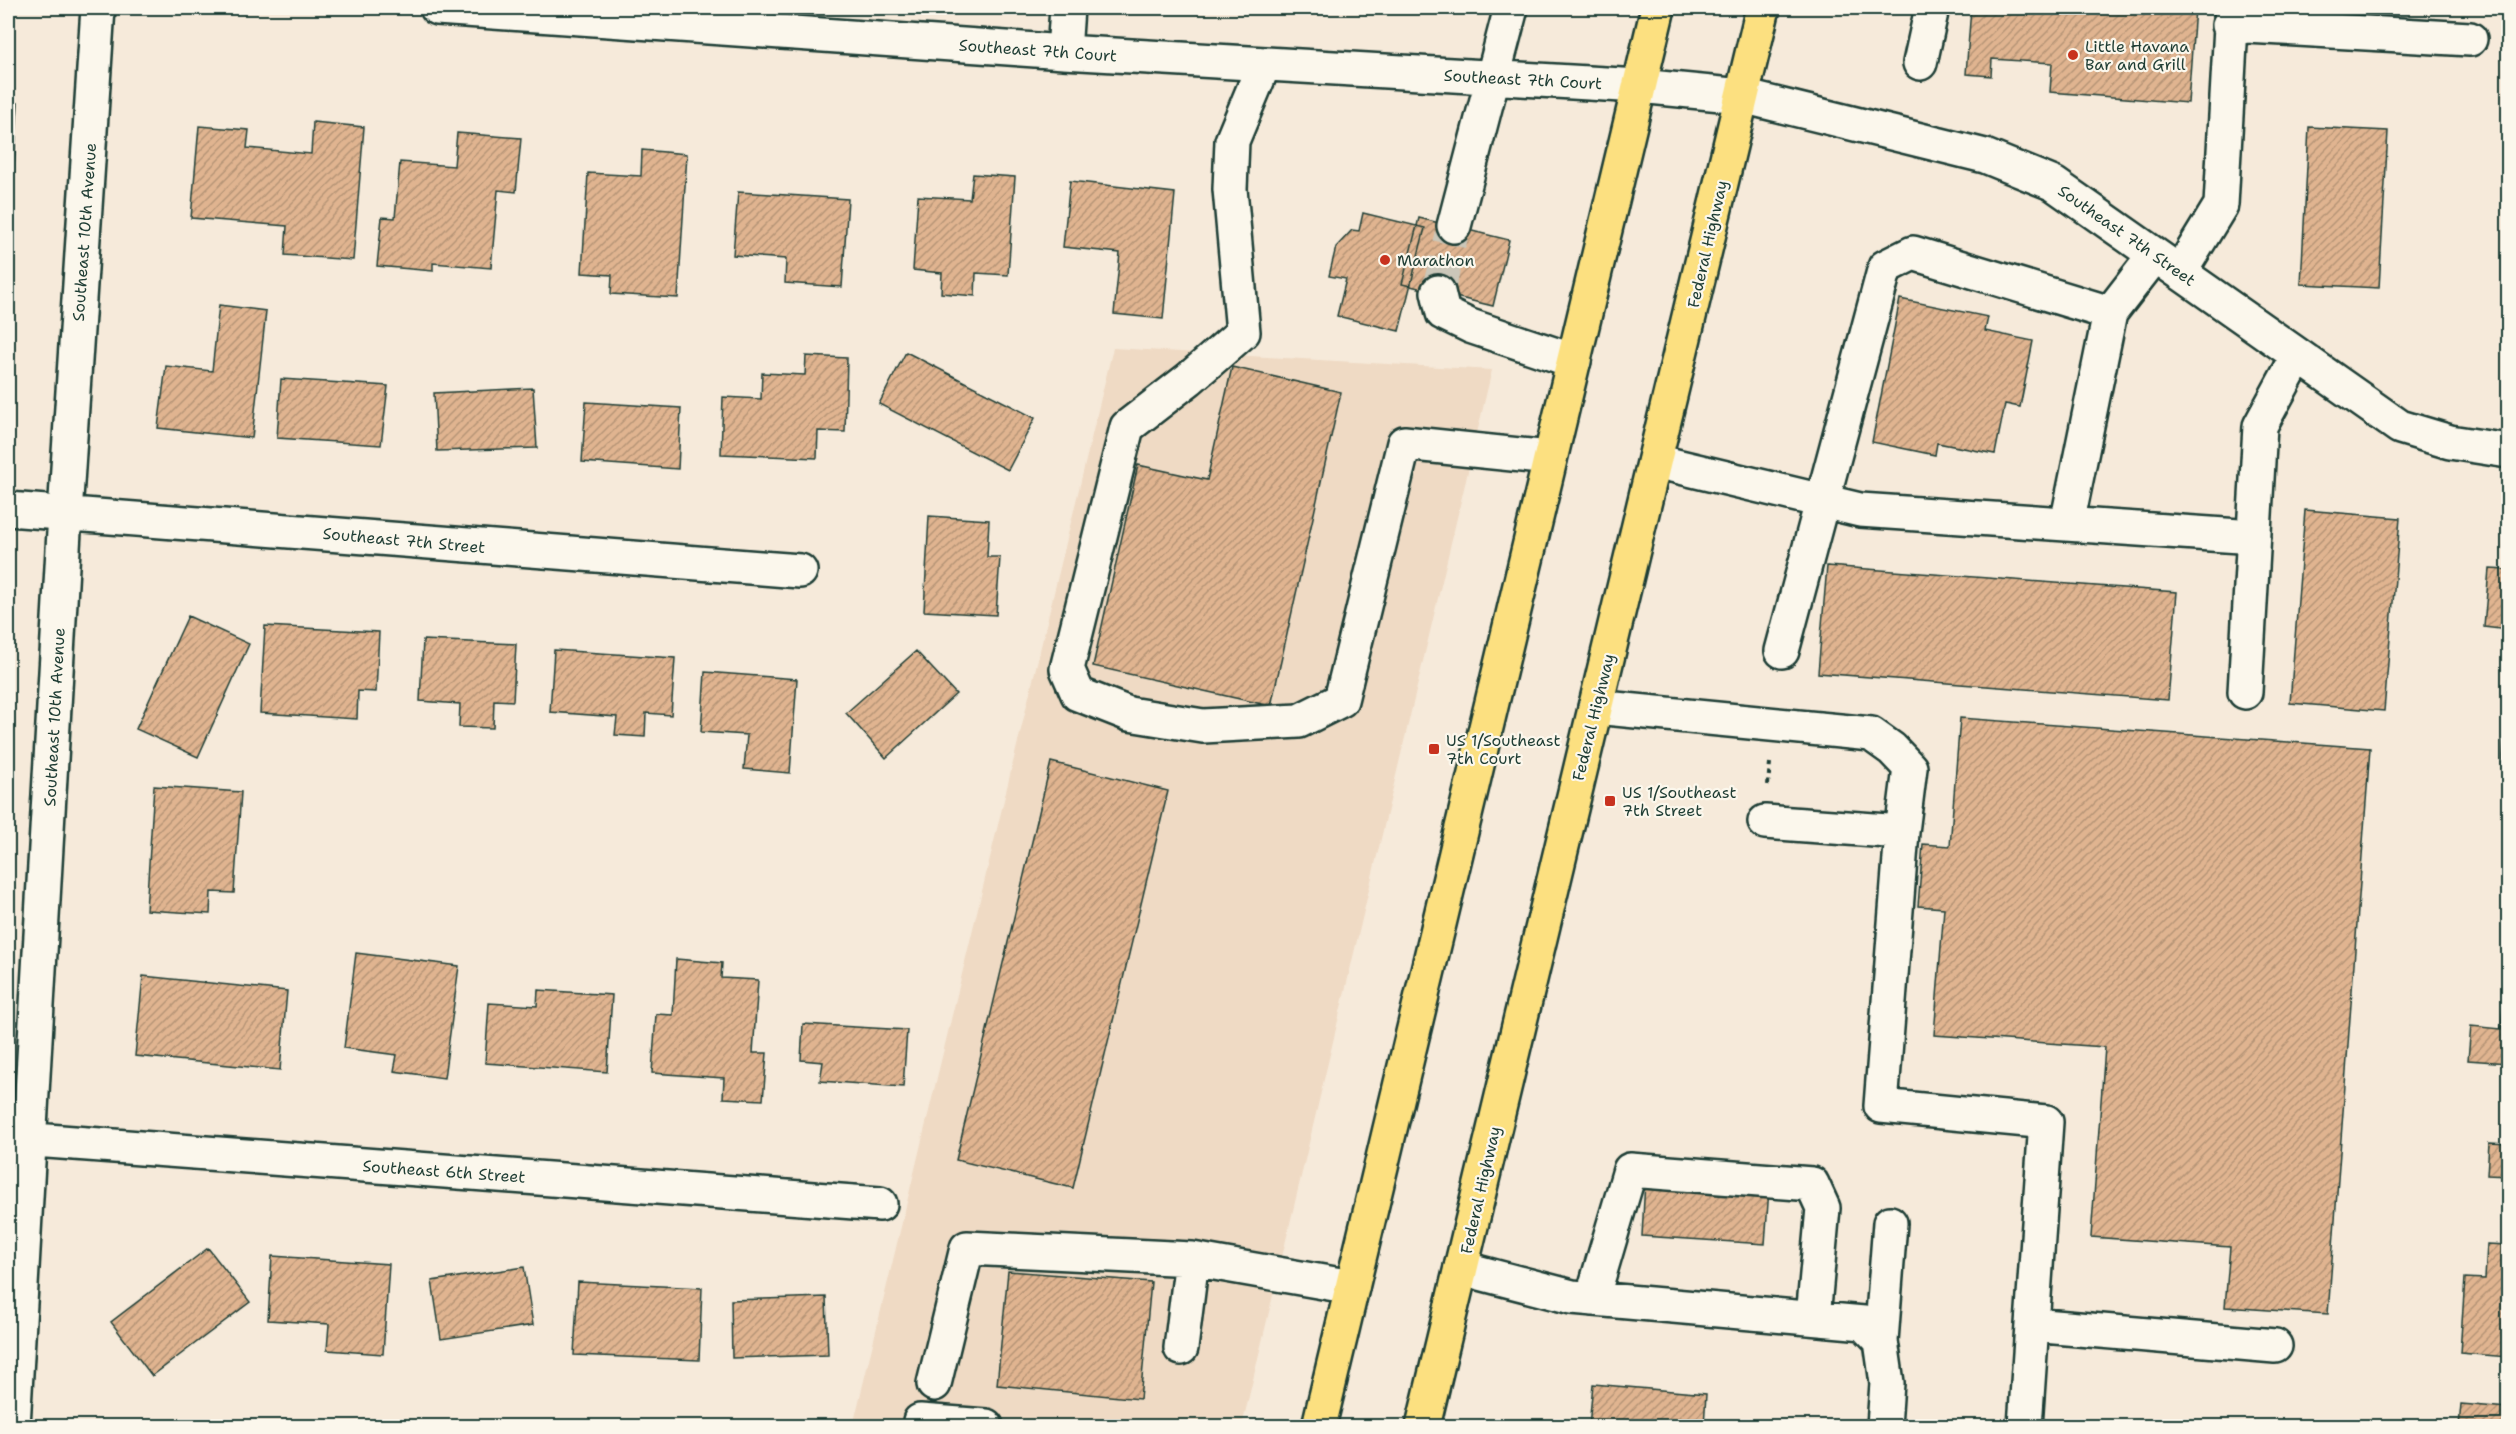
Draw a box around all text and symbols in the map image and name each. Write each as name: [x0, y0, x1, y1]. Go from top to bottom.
street label: Southeast 7th Court: [958, 34, 1118, 66]
place label: Little Havana Bar and Grill: [2085, 36, 2189, 75]
marker: Little Havana Bar and Grill: [2066, 48, 2080, 62]
street label: Southeast 7th Court: [1443, 65, 1603, 94]
street label: Southeast 10th Avenue: [68, 142, 101, 322]
street label: Federal Highway: [1683, 178, 1732, 310]
street label: Southeast 7th Street: [2054, 180, 2200, 291]
place label: Marathon: [1397, 250, 1474, 271]
marker: Marathon: [1378, 253, 1392, 267]
street label: Southeast 7th Street: [322, 523, 486, 558]
street label: Southeast 10th Avenue: [39, 627, 70, 807]
street label: Federal Highway: [1568, 651, 1619, 783]
place label: US 1/Southeast 7th Court: [1446, 730, 1560, 769]
marker: US 1/Southeast 7th Court: [1427, 742, 1441, 756]
place label: US 1/Southeast 7th Street: [1622, 782, 1736, 821]
marker: US 1/Southeast 7th Street: [1603, 794, 1617, 808]
street label: Federal Highway: [1456, 1124, 1505, 1256]
street label: Southeast 6th Street: [362, 1155, 526, 1188]

